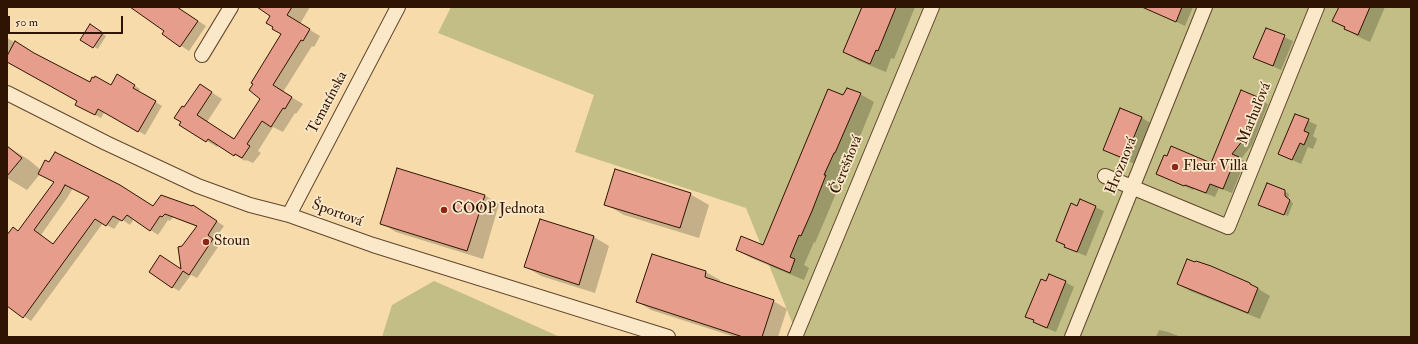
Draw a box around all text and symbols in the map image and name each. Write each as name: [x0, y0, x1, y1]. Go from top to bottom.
scale bar: [10, 8, 125, 34]
text: 50 m: [15, 15, 38, 30]
street label: Tematínska: [304, 69, 352, 137]
street label: Marhuľová: [1234, 80, 1276, 148]
street label: Čerešňová: [827, 133, 867, 197]
street label: Hroznová: [1102, 135, 1142, 197]
place label: Fleur Villa: [1183, 158, 1247, 176]
marker: Fleur Villa: [1170, 162, 1180, 172]
street label: Športová: [309, 196, 365, 232]
place label: COOP Jednota: [452, 201, 545, 219]
marker: COOP Jednota: [439, 205, 449, 215]
place label: Stoun: [214, 233, 250, 251]
marker: Stoun: [201, 237, 211, 247]

